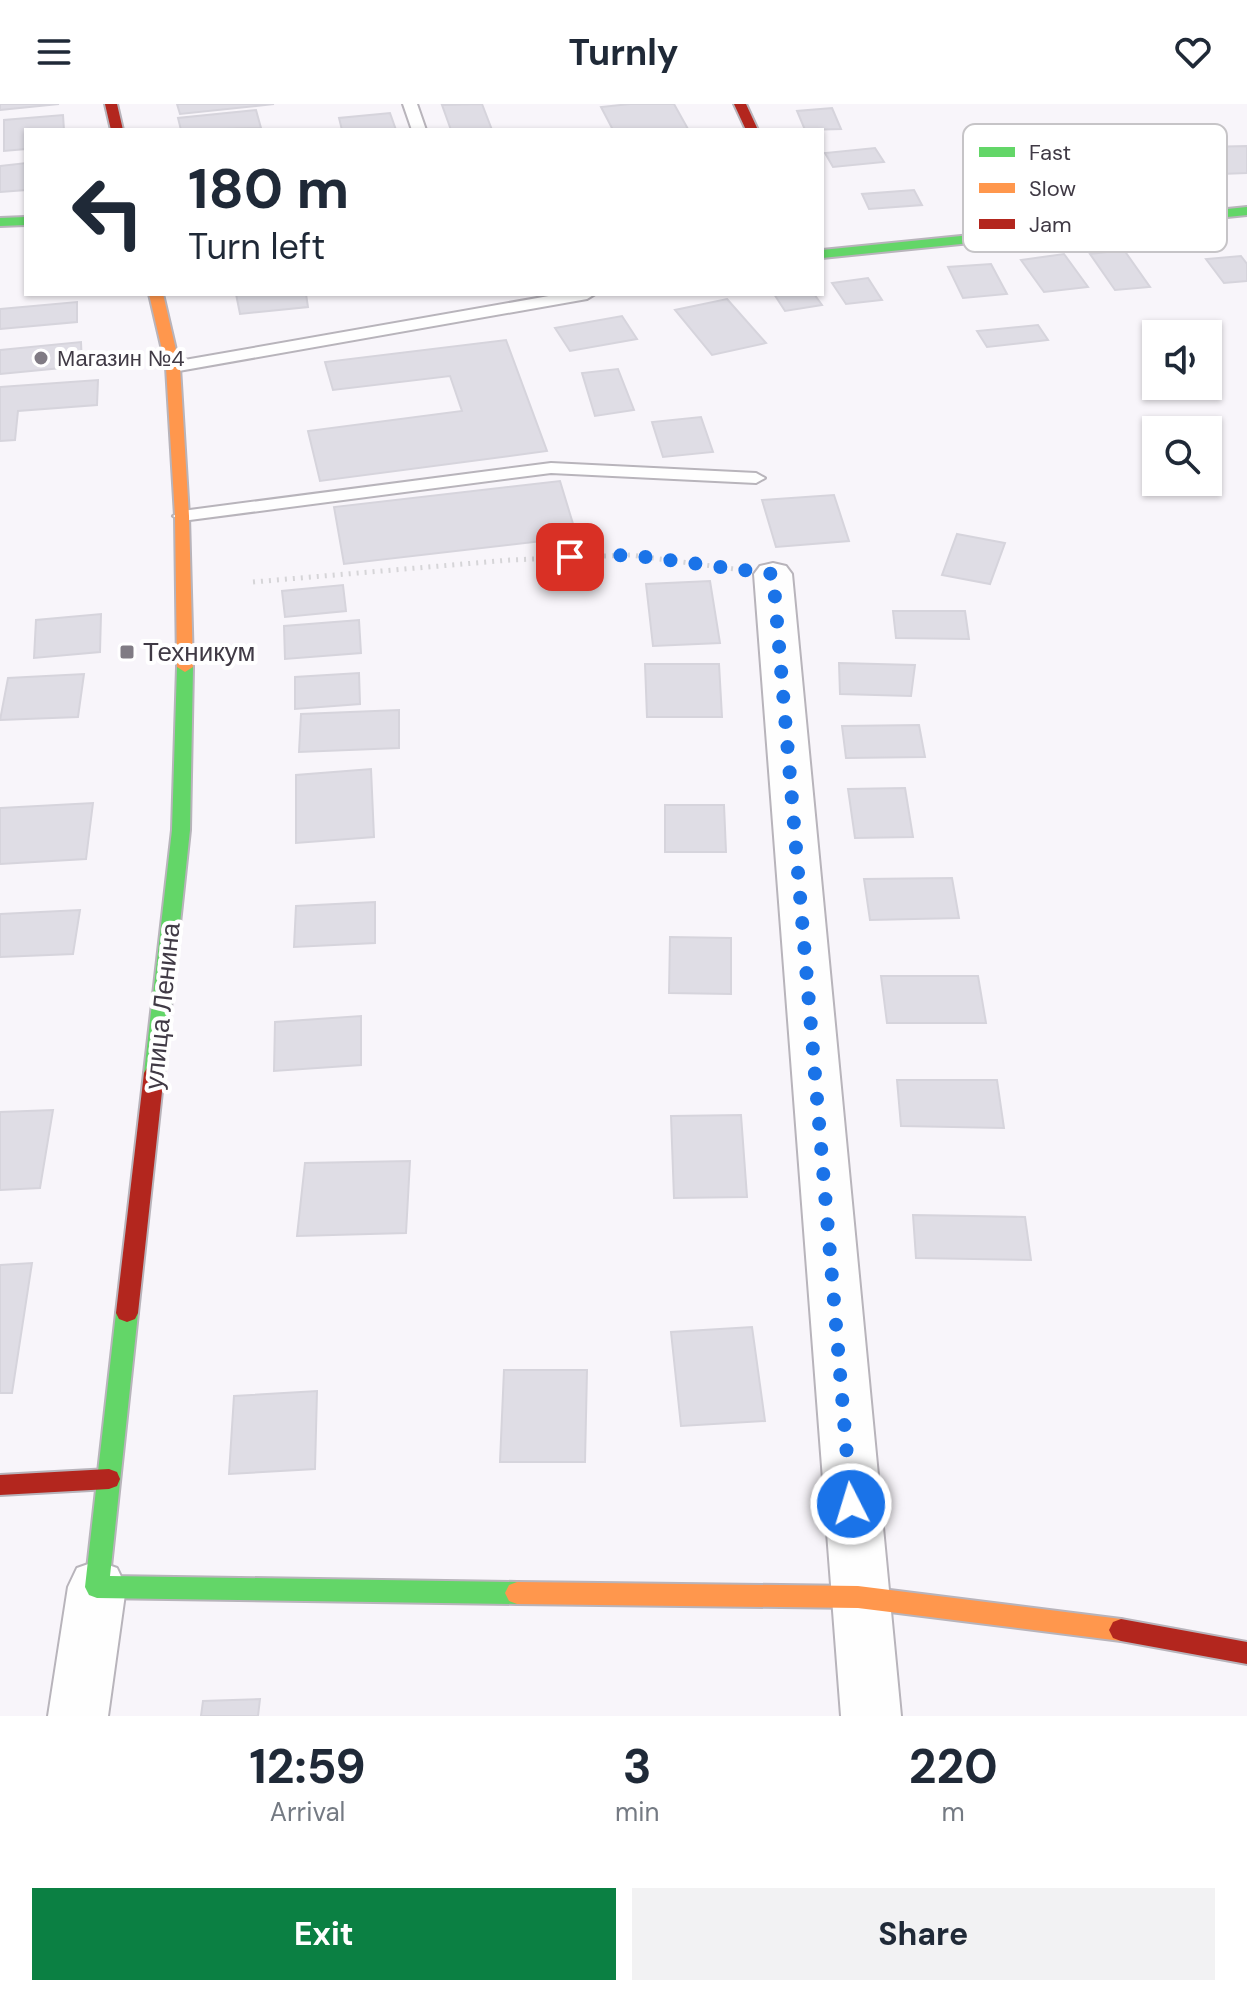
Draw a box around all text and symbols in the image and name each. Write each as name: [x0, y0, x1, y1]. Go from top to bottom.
text: Turnly: [568, 29, 679, 76]
icon: menu: [32, 30, 76, 74]
icon: heart: [1171, 30, 1215, 74]
legend: [963, 124, 1227, 252]
text: Fast: [1029, 138, 1071, 167]
text: 180 m: [188, 152, 349, 225]
icon: left: [56, 160, 160, 264]
text: Slow: [1029, 174, 1076, 203]
text: Jam: [1029, 210, 1072, 239]
text: Turn left: [188, 223, 325, 270]
map controls: [1142, 320, 1222, 496]
button: sound: [1142, 320, 1222, 400]
place label: Магазин №4: [57, 344, 185, 373]
marker: Магазин №4: [32, 349, 50, 367]
button: search: [1142, 416, 1222, 496]
pin: [536, 523, 604, 591]
icon: arrive: [548, 535, 592, 579]
place label: Техникум: [143, 635, 255, 669]
marker: Техникум: [118, 643, 136, 661]
street label: улица Ленина: [136, 920, 188, 1091]
position arrow: [809, 1462, 893, 1546]
text: 12:59: [249, 1735, 366, 1798]
text: 3: [623, 1735, 652, 1798]
text: 220: [909, 1735, 998, 1798]
text: Arrival: [270, 1795, 345, 1829]
text: min: [615, 1795, 659, 1829]
text: m: [942, 1795, 965, 1829]
button: Exit: [32, 1888, 616, 1980]
button: Share: [632, 1888, 1215, 1980]

